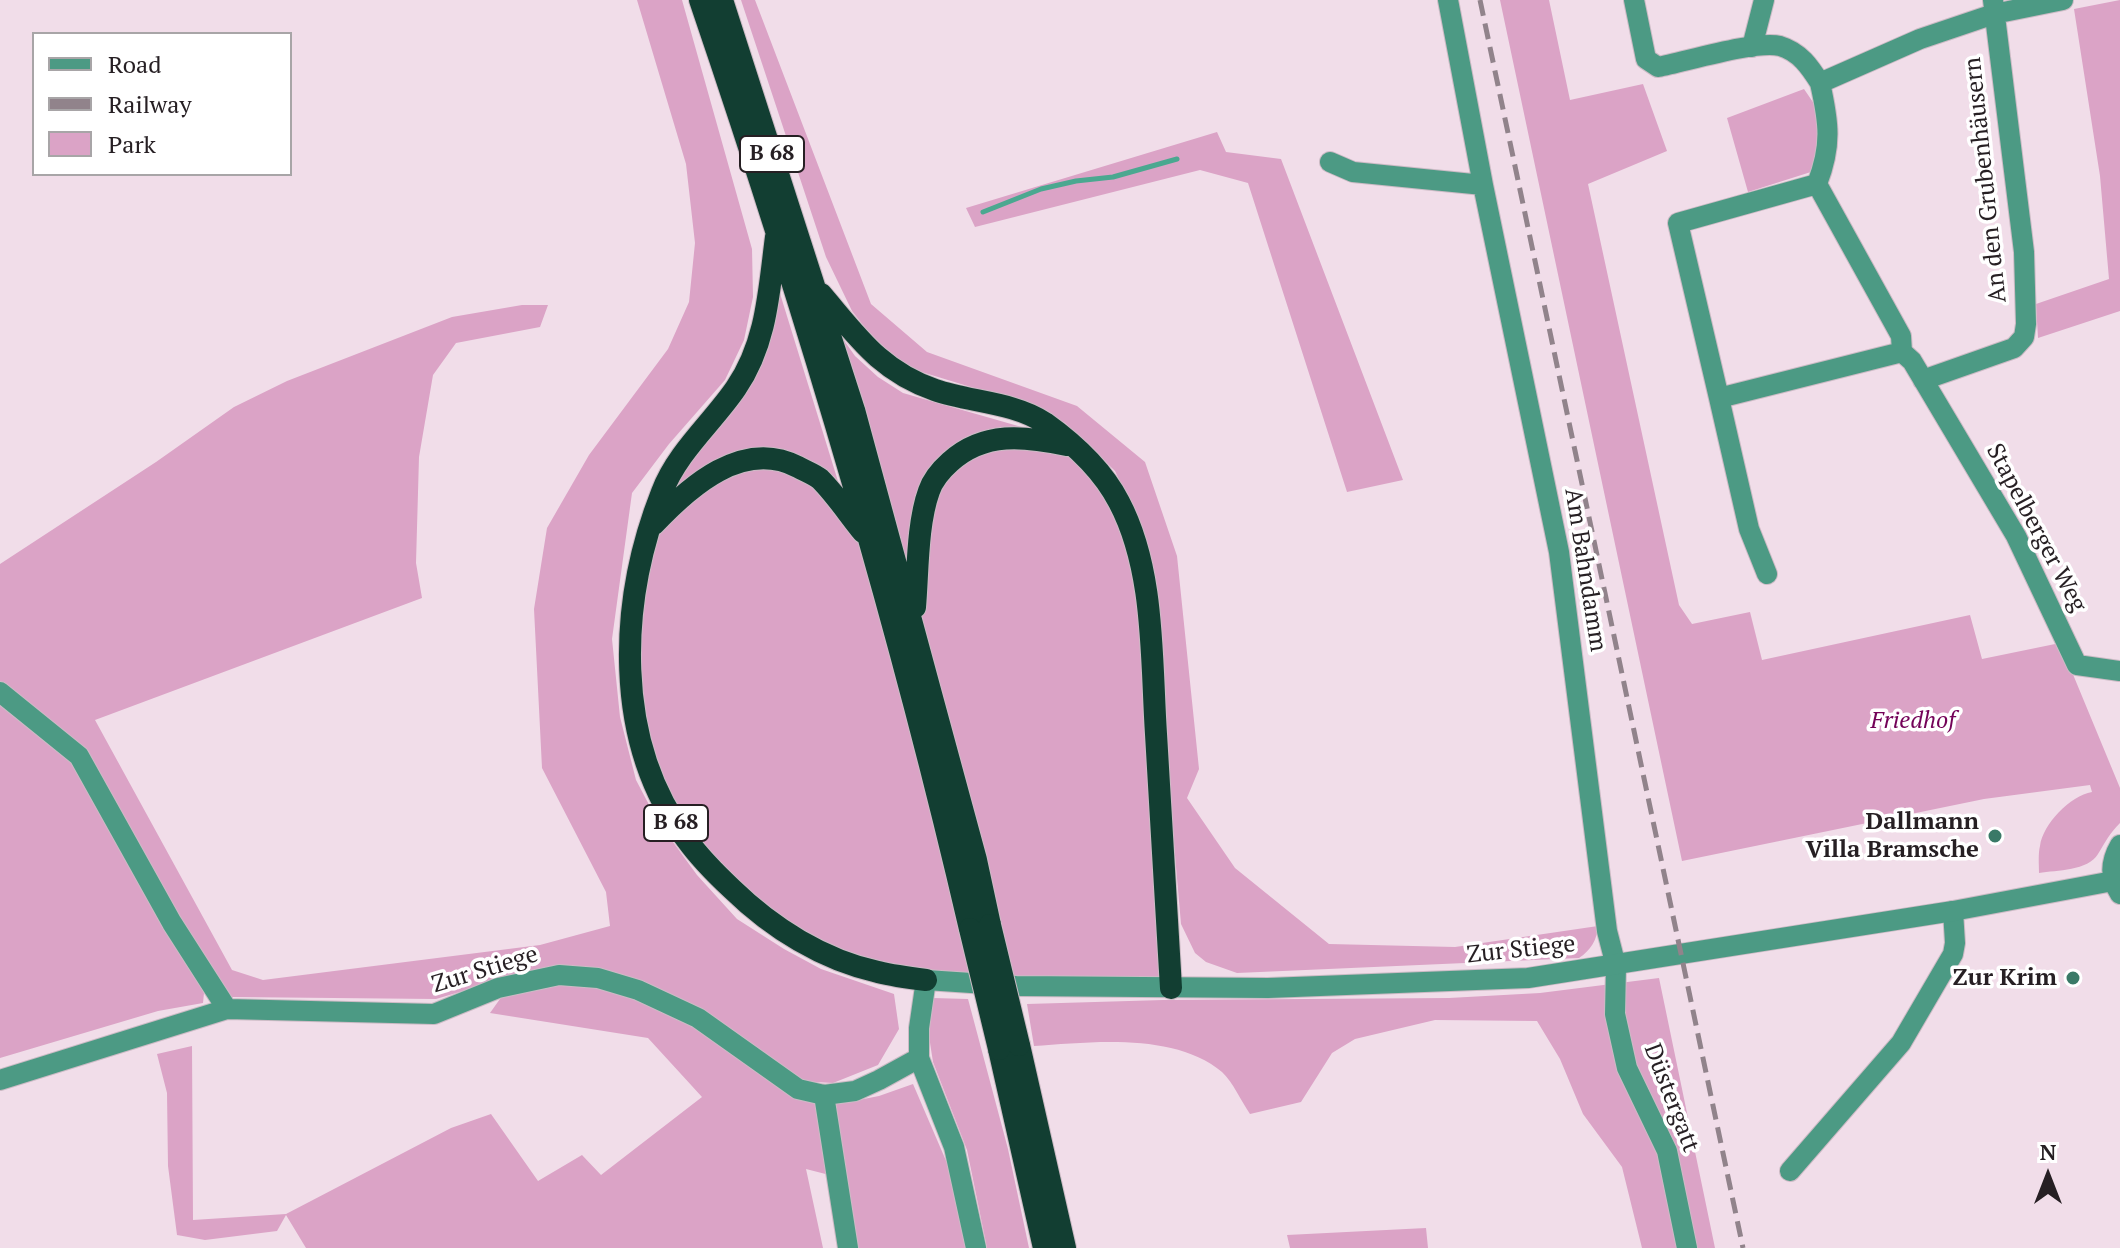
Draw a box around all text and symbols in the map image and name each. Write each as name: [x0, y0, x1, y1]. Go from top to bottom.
legend: [32, 32, 292, 176]
text: Road: [108, 48, 162, 80]
street label: An den Grubenhäusern: [1959, 56, 2013, 304]
text: Railway: [108, 88, 192, 120]
text: Park: [108, 128, 156, 160]
road number: B 68: [740, 136, 804, 172]
street label: Stapelberger Weg: [1980, 439, 2092, 617]
street label: Am Bahndamm: [1558, 486, 1612, 654]
park label: Friedhof: [1871, 707, 1955, 735]
road number: B 68: [644, 805, 708, 841]
place label: Dallmann Villa Bramsche: [1805, 808, 1979, 864]
marker: Dallmann Villa Bramsche: [1986, 827, 2004, 845]
street label: Zur Stiege: [1465, 930, 1577, 970]
street label: Zur Stiege: [429, 940, 541, 1000]
place label: Zur Krim: [1953, 964, 2057, 992]
marker: Zur Krim: [2064, 969, 2082, 987]
street label: Düstergatt: [1637, 1040, 1705, 1156]
north arrow: [2008, 1136, 2088, 1216]
text: N: [2040, 1137, 2056, 1166]

